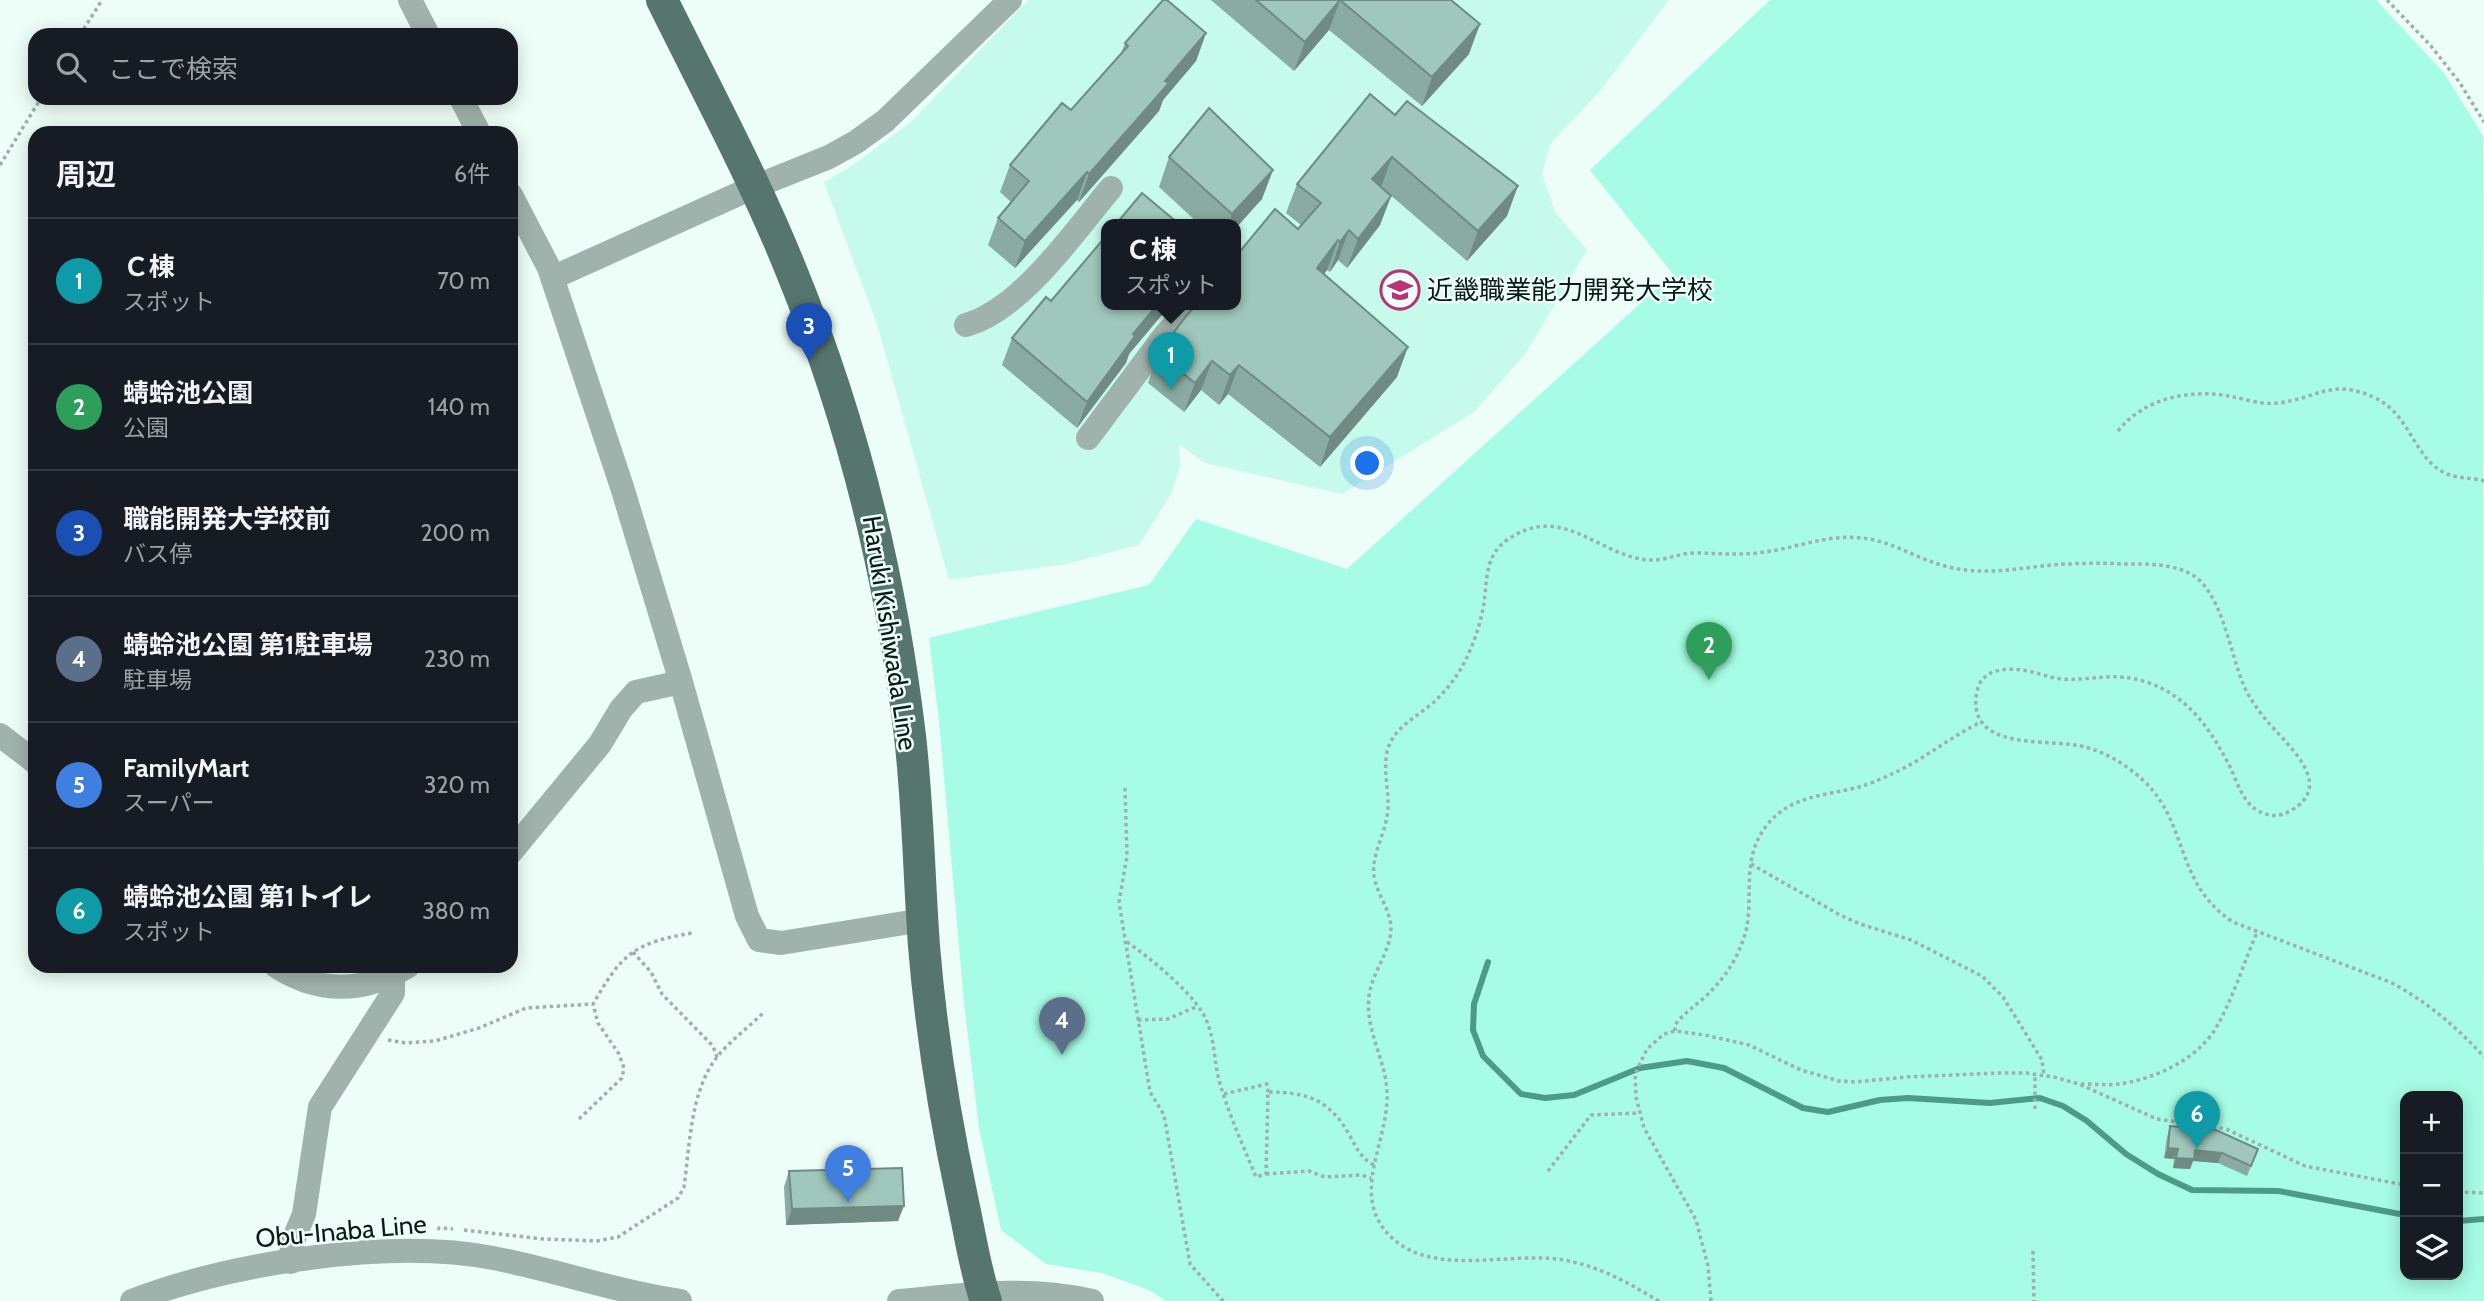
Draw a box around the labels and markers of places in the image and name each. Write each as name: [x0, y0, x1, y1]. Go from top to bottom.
school or university icon: 近畿職業能力開発大学校: [1379, 269, 1421, 311]
place label: 近畿職業能力開発大学校: [1427, 274, 1713, 306]
pin: 3: [786, 303, 832, 361]
pin: 1: [1148, 332, 1194, 390]
pin: 2: [1686, 622, 1732, 680]
pin: 4: [1039, 997, 1085, 1055]
pin: 6: [2174, 1091, 2220, 1149]
pin: 5: [825, 1145, 871, 1203]

